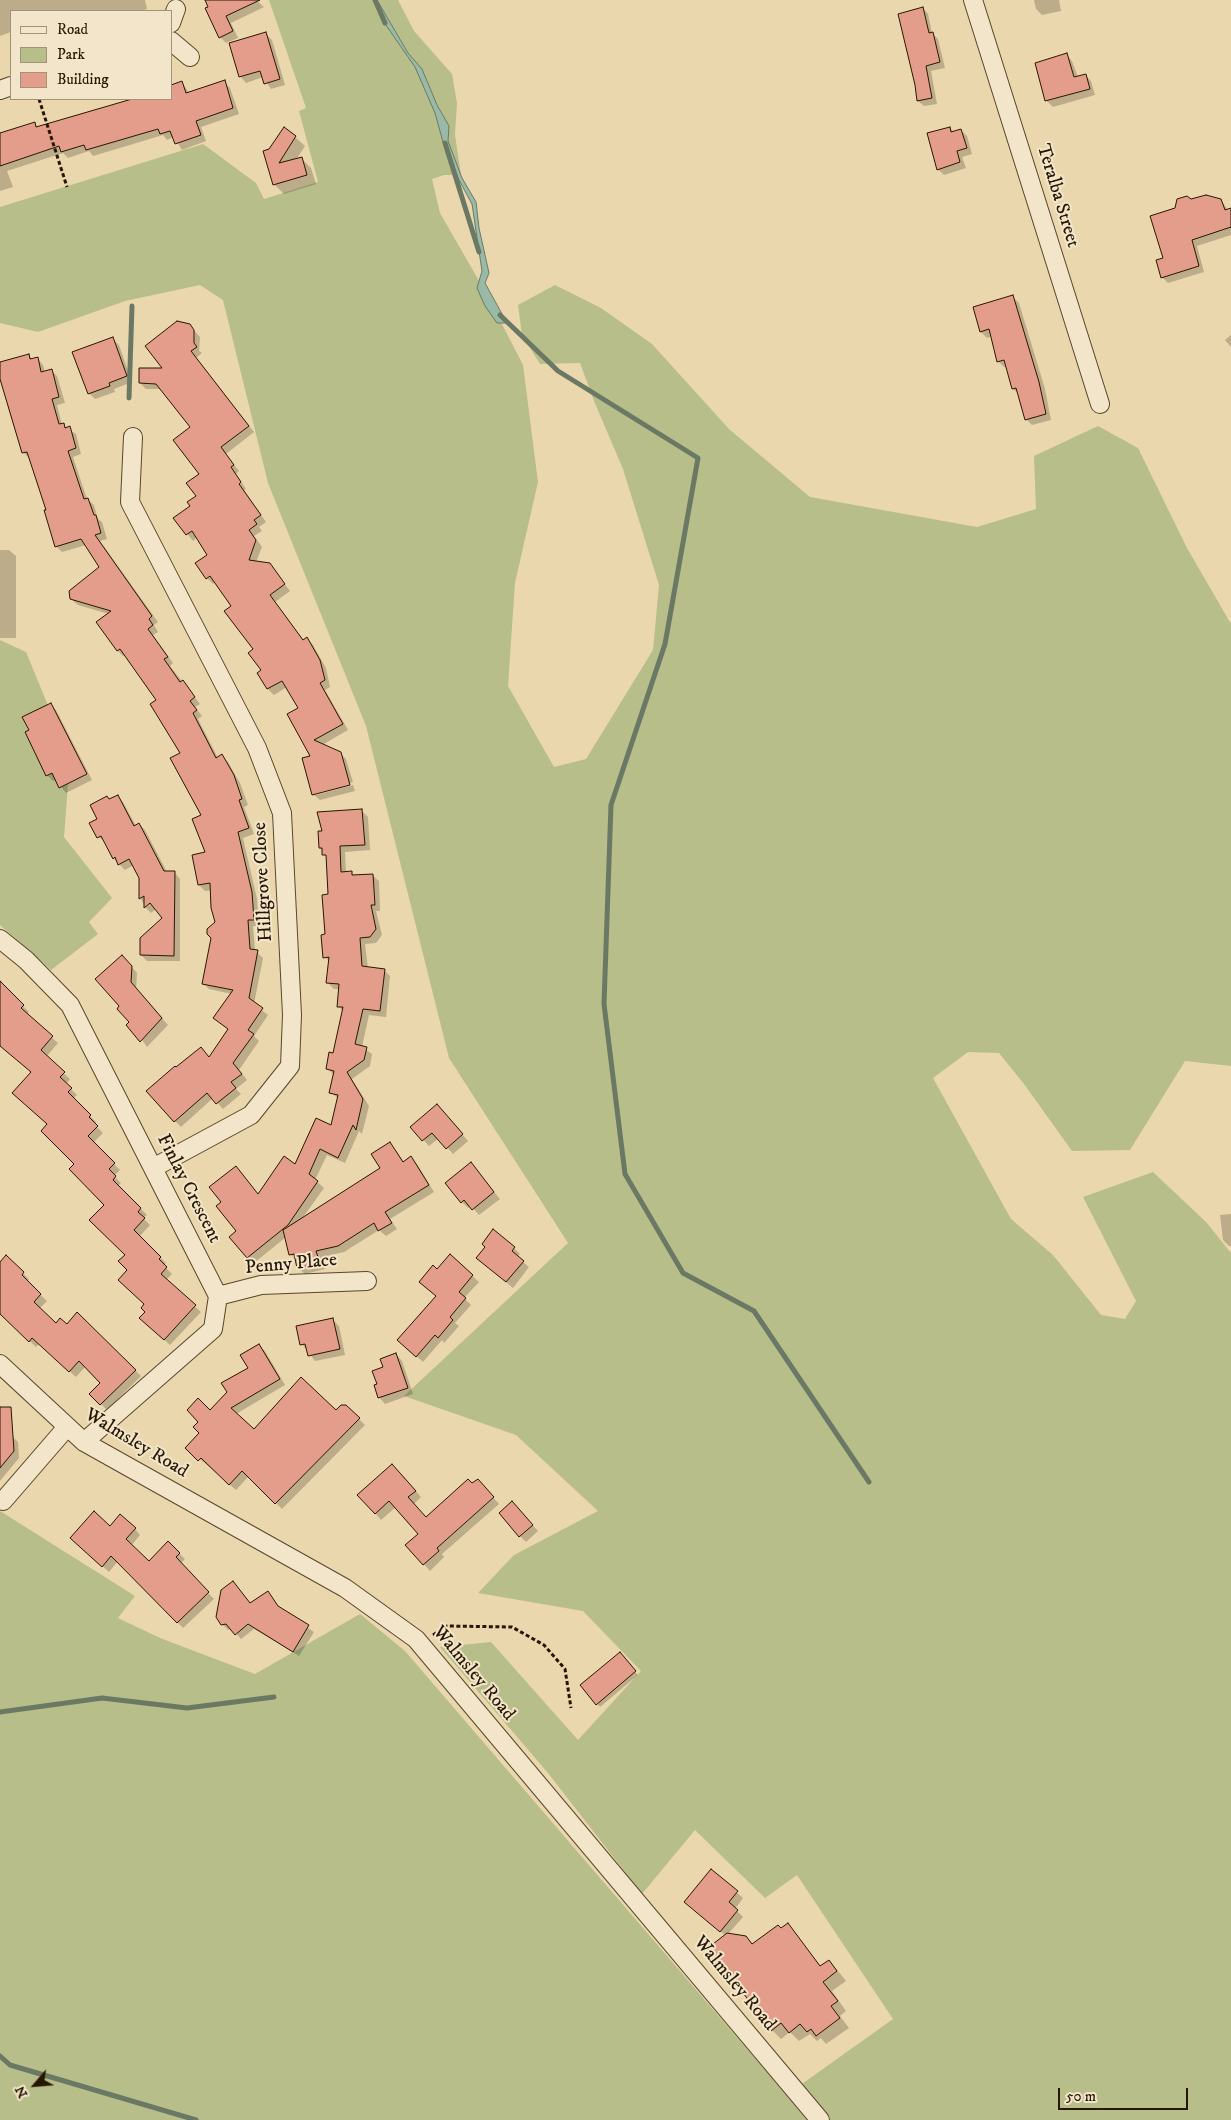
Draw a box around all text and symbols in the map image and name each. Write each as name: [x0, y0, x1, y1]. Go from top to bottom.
legend: [10, 10, 172, 100]
text: Road: [57, 20, 88, 39]
text: Park: [57, 45, 85, 64]
text: Building: [57, 70, 109, 89]
street label: Teralba Street: [1030, 141, 1084, 251]
street label: Hillgrove Close: [249, 822, 279, 942]
street label: Finlay Crescent: [151, 1131, 225, 1247]
street label: Penny Place: [244, 1250, 338, 1280]
street label: Walmsley Road: [80, 1404, 192, 1484]
street label: Walmsley Road: [427, 1622, 519, 1726]
street label: Walmsley Road: [688, 1932, 780, 2036]
north arrow: [10, 2060, 60, 2110]
scale bar: [1061, 2078, 1191, 2110]
text: N: [11, 2083, 32, 2101]
text: 50 m: [1066, 2087, 1096, 2106]

